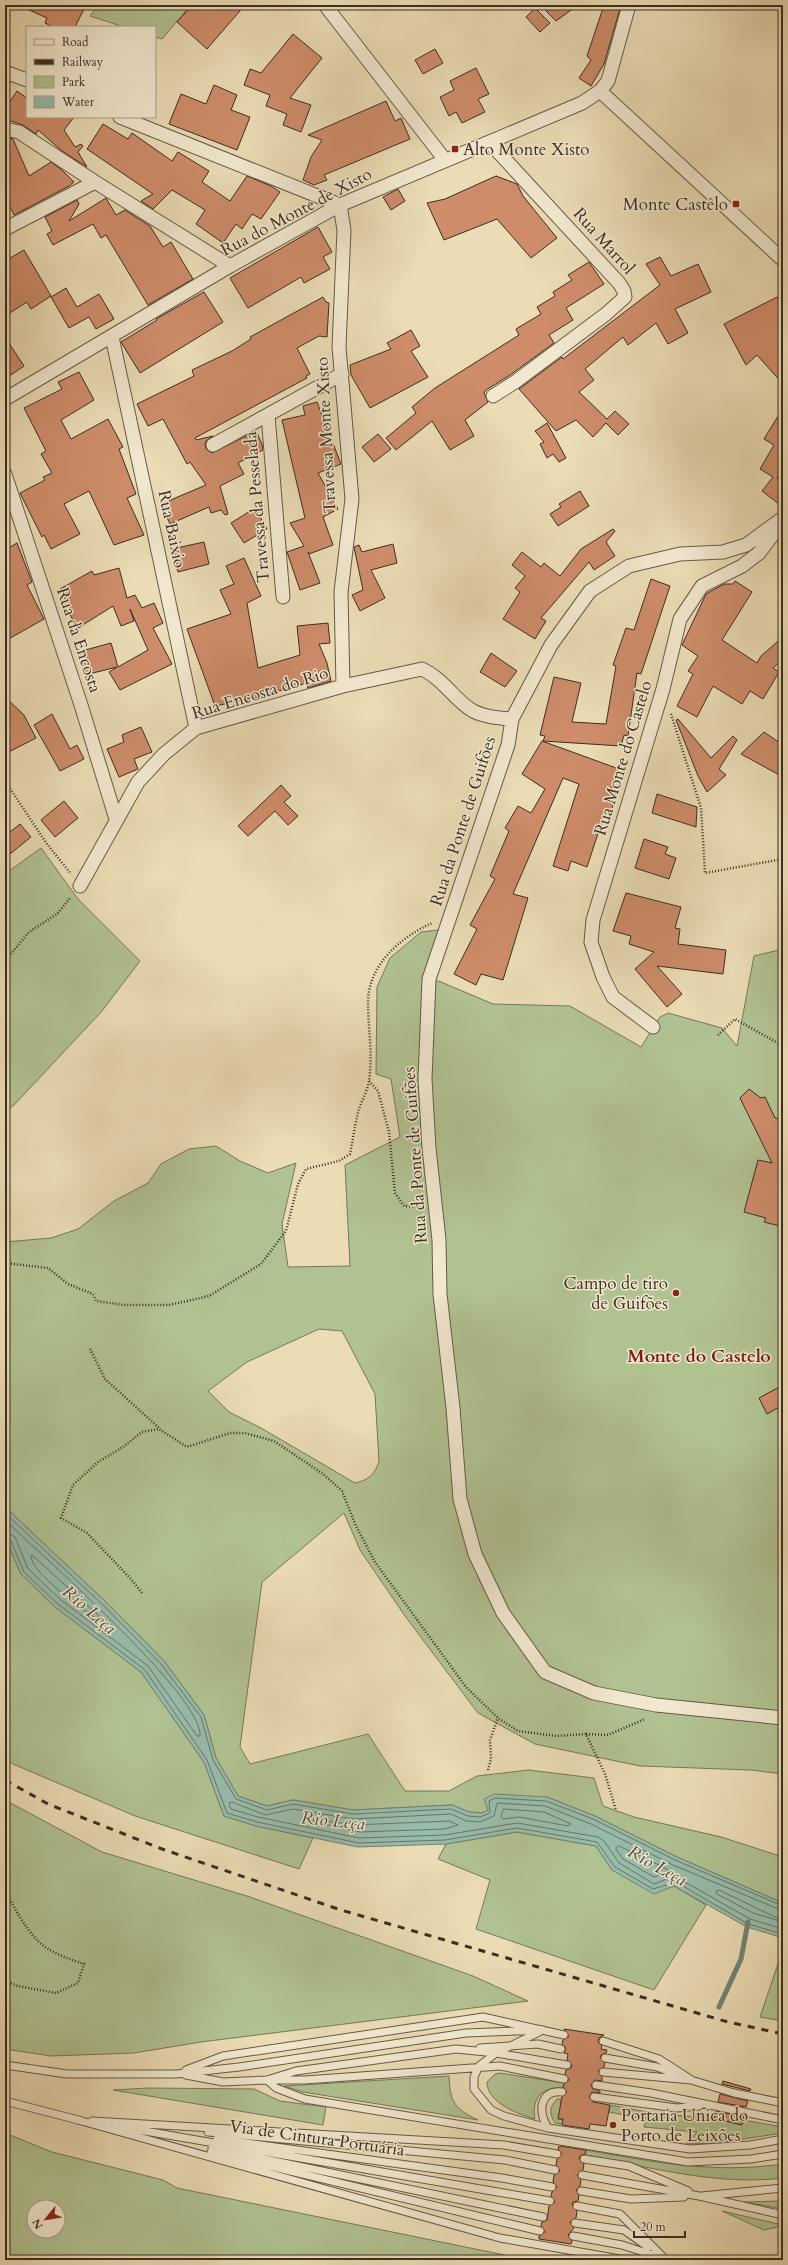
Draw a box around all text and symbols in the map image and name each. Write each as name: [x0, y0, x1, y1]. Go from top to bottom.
legend: [26, 26, 156, 118]
text: Road: [62, 34, 89, 50]
text: Railway: [62, 54, 104, 70]
text: Park: [62, 74, 86, 90]
text: Water: [61, 94, 95, 110]
place label: Alto Monte Xisto: [463, 138, 589, 161]
marker: Alto Monte Xisto: [450, 144, 460, 154]
street label: Rua do Monte de Xisto: [216, 162, 376, 262]
place label: Monte Castêlo: [623, 193, 728, 216]
marker: Monte Castêlo: [731, 199, 741, 209]
street label: Rua Marrol: [568, 203, 641, 280]
street label: Travessa Monte Xisto: [310, 356, 342, 514]
street label: Travessa da Pesselada: [239, 430, 275, 583]
street label: Rua Baixio: [153, 488, 191, 570]
street label: Rua da Encosta: [51, 584, 107, 696]
street label: Rua Encosta do Rio: [189, 661, 331, 725]
street label: Rua Monte do Castelo: [588, 678, 658, 838]
street label: Rua da Ponte de Guifões: [425, 733, 501, 909]
street label: Rua da Ponte de Guifões: [397, 1066, 433, 1244]
place label: Campo de tiro de Guifões: [564, 1272, 668, 1315]
marker: Campo de tiro de Guifões: [671, 1288, 681, 1298]
district label: Monte do Castelo: [627, 1344, 771, 1369]
water label: Rio Leça: [57, 1580, 121, 1640]
water label: Rio Leça: [300, 1805, 366, 1837]
water label: Rio Leça: [623, 1840, 691, 1892]
place label: Portaria Unica do Porto de Leixões: [621, 2104, 748, 2147]
street label: Via de Cintura Portuária: [228, 2114, 407, 2162]
marker: Portaria Unica do Porto de Leixões: [608, 2120, 618, 2130]
north arrow: [26, 2199, 66, 2239]
scale bar: [634, 2213, 685, 2239]
text: N: [29, 2215, 47, 2232]
text: 20 m: [640, 2219, 667, 2235]

